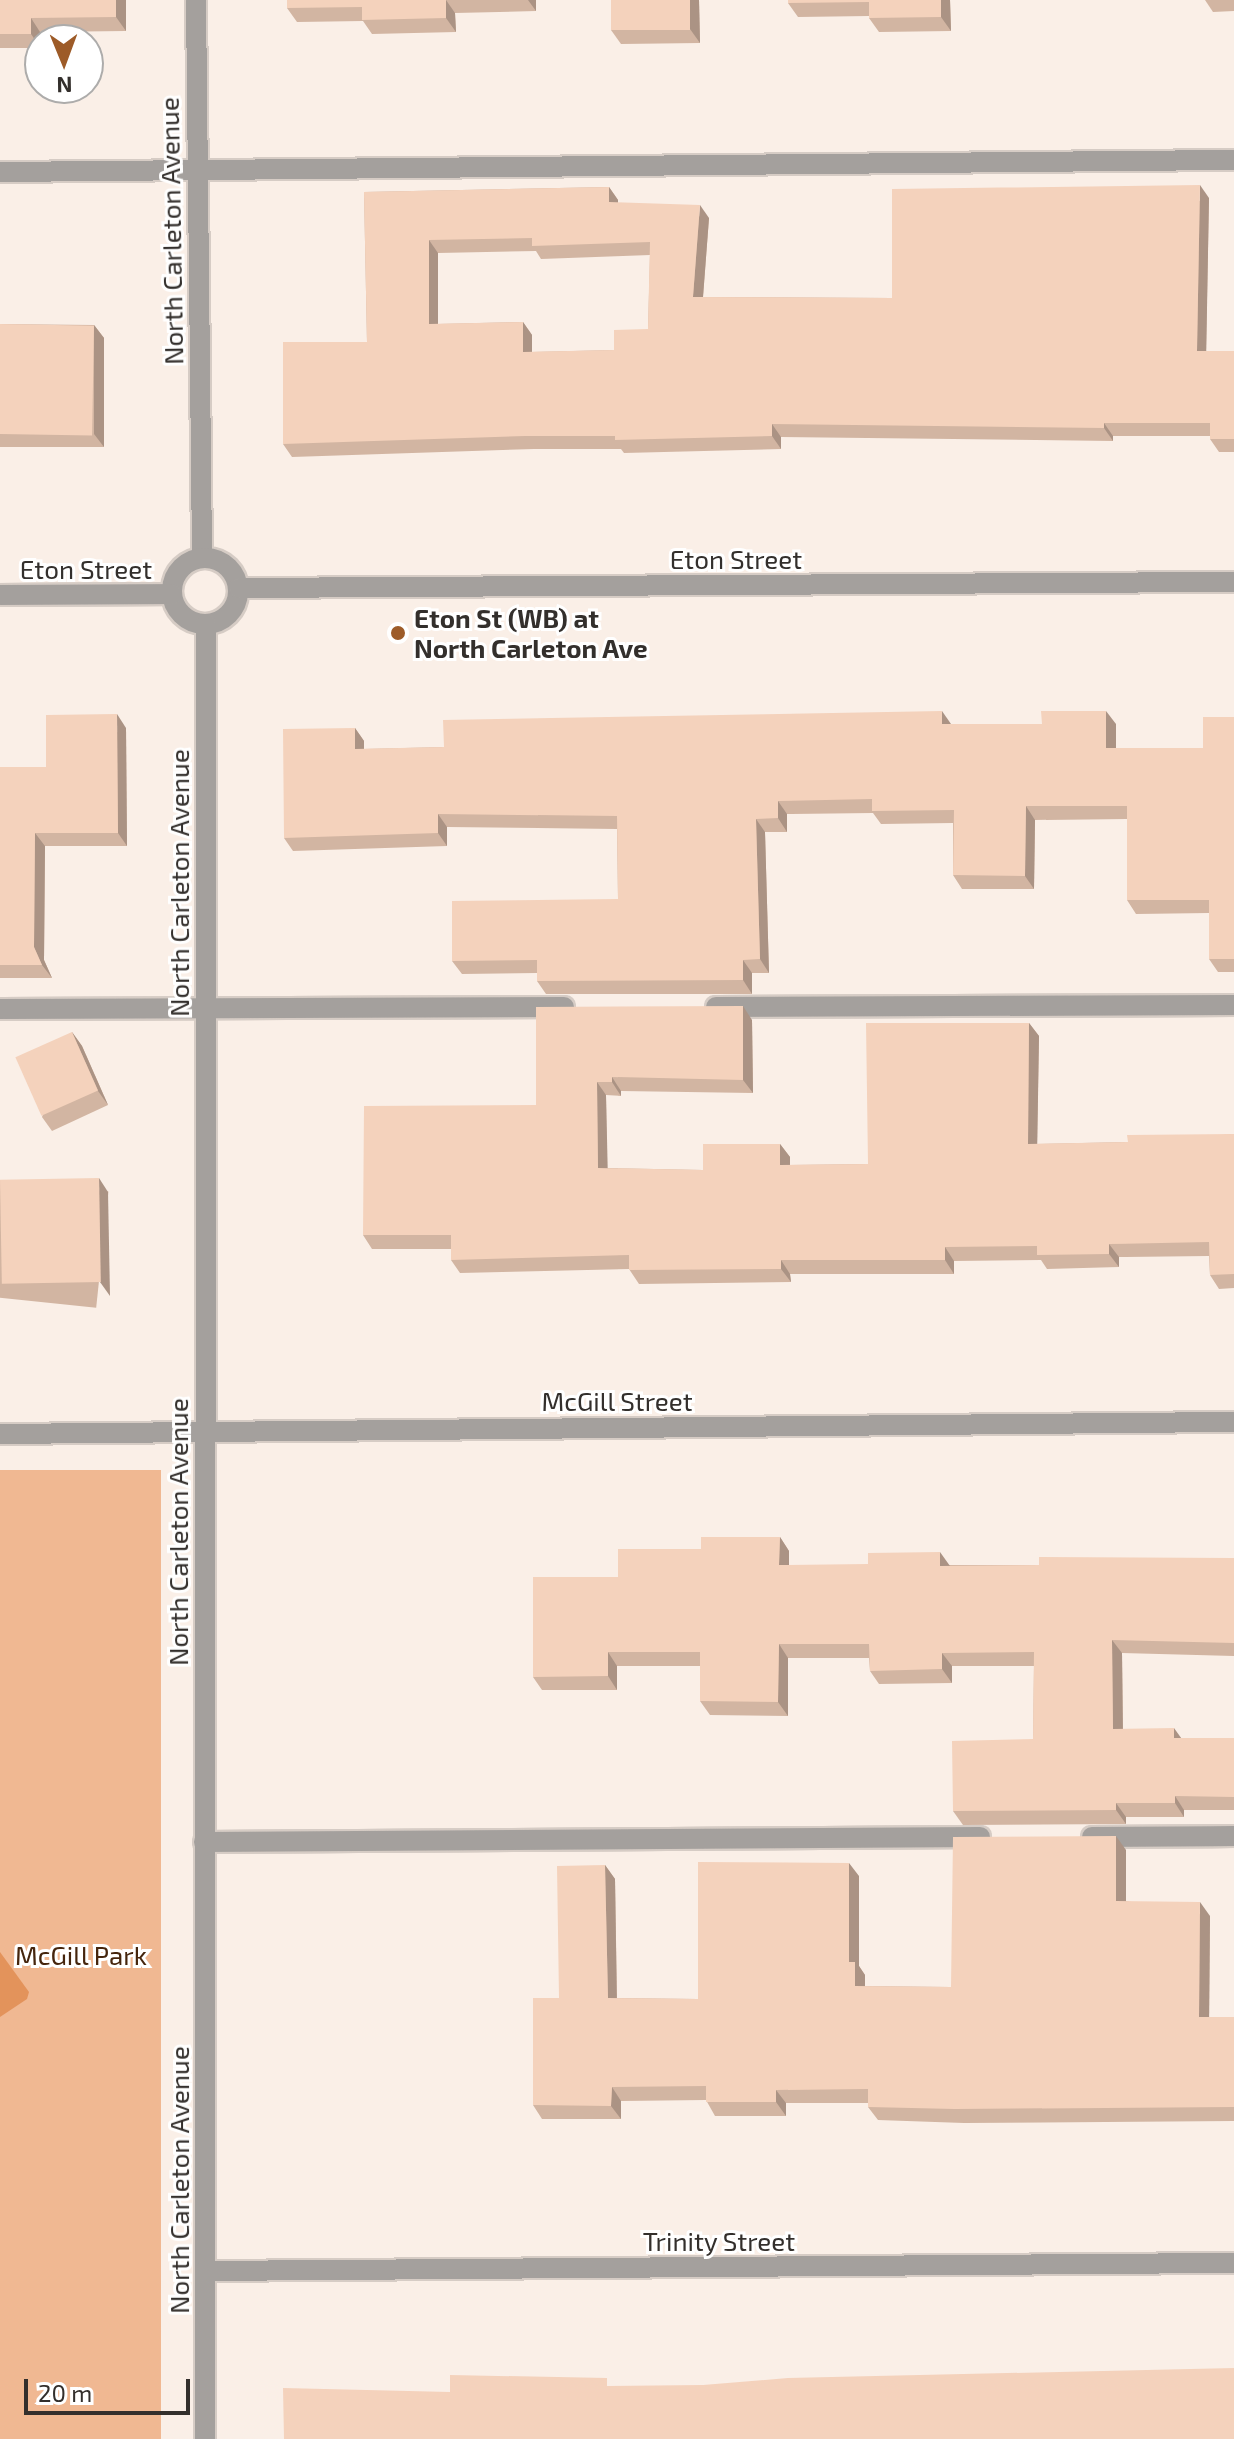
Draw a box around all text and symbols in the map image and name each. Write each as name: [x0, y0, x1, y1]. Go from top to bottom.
north arrow: [24, 24, 104, 104]
text: N: [56, 73, 73, 99]
street label: North Carleton Avenue: [153, 97, 189, 365]
street label: Eton Street: [670, 543, 802, 575]
street label: Eton Street: [20, 553, 152, 585]
place label: Eton St (WB) at North Carleton Ave: [414, 602, 648, 664]
marker: Eton St (WB) at North Carleton Ave: [389, 624, 407, 642]
street label: North Carleton Avenue: [163, 749, 195, 1017]
street label: McGill Street: [541, 1385, 693, 1417]
street label: North Carleton Avenue: [162, 1398, 194, 1666]
park label: McGill Park: [15, 1939, 147, 1971]
street label: North Carleton Avenue: [163, 2046, 195, 2314]
street label: Trinity Street: [643, 2225, 795, 2257]
scale bar: [28, 2363, 194, 2413]
text: 20 m: [38, 2378, 92, 2407]

